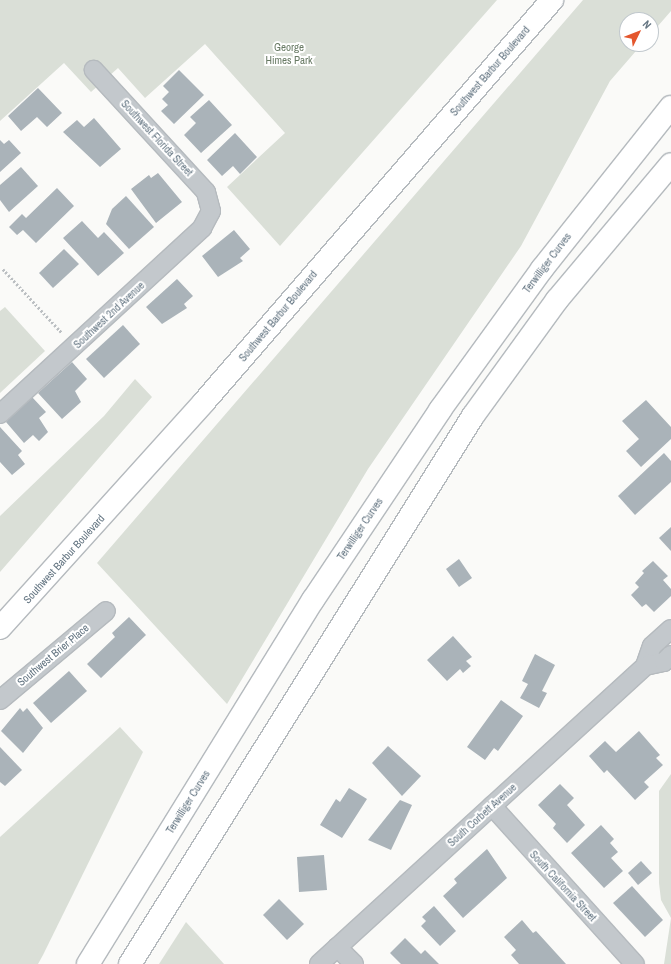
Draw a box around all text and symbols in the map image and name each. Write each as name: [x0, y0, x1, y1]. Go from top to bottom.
north arrow: [619, 12, 659, 52]
text: N: [640, 17, 654, 32]
street label: Southwest Barbur Boulevard: [447, 23, 533, 119]
park label: George Himes Park: [265, 41, 313, 67]
street label: Southwest Florida Street: [118, 97, 196, 179]
street label: Terwilliger Curves: [520, 230, 574, 296]
street label: Southwest Barbur Boulevard: [236, 268, 320, 364]
street label: Southwest 2nd Avenue: [71, 279, 147, 351]
street label: Terwilliger Curves: [334, 495, 386, 563]
street label: Southwest Barbur Boulevard: [21, 512, 107, 606]
street label: Southwest Brier Place: [15, 621, 91, 689]
street label: Terwilliger Curves: [163, 768, 213, 836]
street label: South Corbett Avenue: [445, 780, 519, 850]
street label: South California Street: [527, 848, 599, 924]

